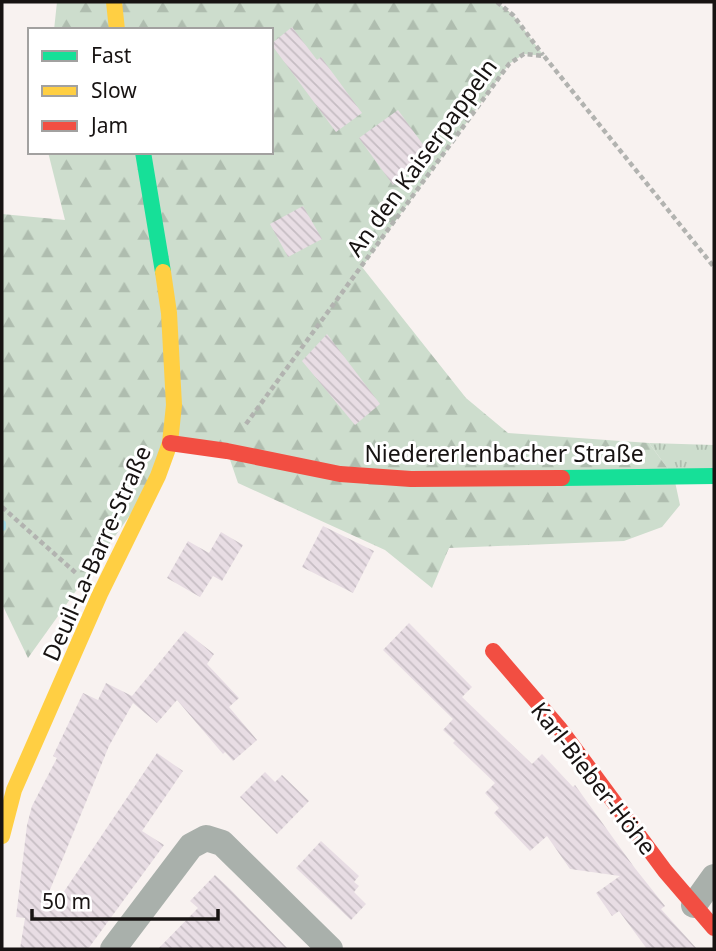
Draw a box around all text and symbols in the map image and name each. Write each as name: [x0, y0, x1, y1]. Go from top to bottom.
legend: [28, 28, 273, 154]
text: Fast: [91, 41, 132, 69]
street label: An den Kaiserpappeln: [338, 52, 504, 262]
text: Slow: [91, 76, 137, 104]
text: Jam: [89, 111, 128, 139]
street label: Niedererlenbacher Straße: [364, 437, 644, 469]
street label: Deuil-La-Barre-Straße: [34, 440, 158, 666]
street label: Karl-Bieber-Höhe: [524, 695, 664, 861]
scale bar: [32, 878, 217, 922]
text: 50 m: [42, 887, 91, 915]

